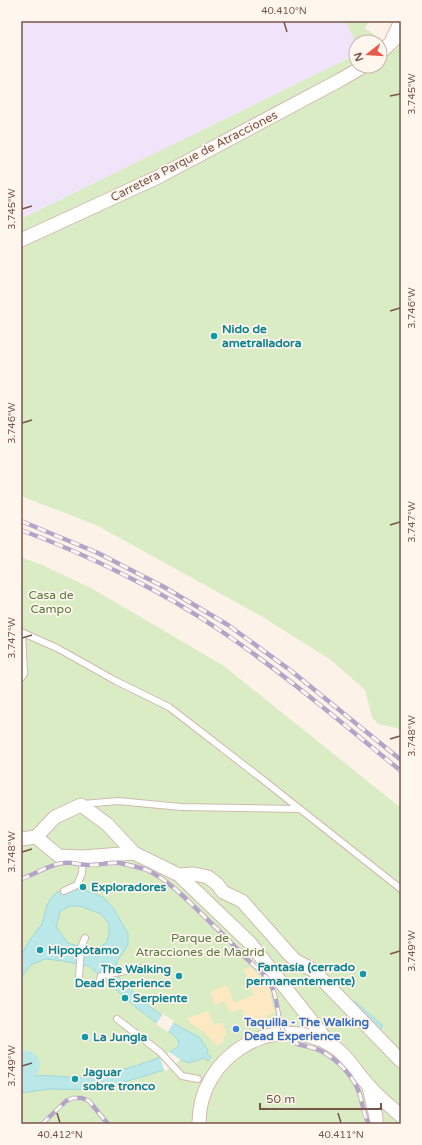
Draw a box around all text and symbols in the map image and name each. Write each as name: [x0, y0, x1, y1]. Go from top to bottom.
text: 40.410°N: [261, 5, 307, 17]
north arrow: [348, 34, 388, 74]
text: N: [351, 51, 366, 63]
text: 3.745°W: [406, 73, 418, 115]
street label: Carretera Parque de Atracciones: [108, 108, 280, 204]
text: 3.745°W: [6, 188, 18, 230]
text: 3.746°W: [406, 287, 418, 329]
place label: Nido de ametralladora: [222, 322, 302, 350]
marker: Nido de ametralladora: [209, 331, 219, 341]
text: 3.746°W: [6, 402, 18, 444]
text: 3.747°W: [406, 501, 418, 543]
park label: Casa de Campo: [28, 588, 74, 616]
text: 3.747°W: [6, 617, 18, 659]
text: 3.748°W: [406, 715, 418, 757]
text: 3.748°W: [6, 831, 18, 873]
place label: Exploradores: [91, 880, 166, 895]
marker: Exploradores: [78, 882, 88, 892]
text: 3.749°W: [406, 930, 418, 972]
park label: Parque de Atracciones de Madrid: [135, 931, 265, 959]
place label: Hipopótamo: [48, 943, 119, 958]
marker: Hipopótamo: [35, 945, 45, 955]
place label: Fantasía (cerrado permanentemente): [246, 960, 355, 989]
place label: The Walking Dead Experience: [75, 962, 171, 991]
marker: Fantasía (cerrado permanentemente): [358, 969, 368, 979]
marker: The Walking Dead Experience: [174, 971, 184, 981]
place label: Serpiente: [133, 991, 188, 1006]
marker: Serpiente: [120, 993, 130, 1003]
place label: Taquilla - The Walking Dead Experience: [243, 1015, 369, 1044]
marker: Taquilla - The Walking Dead Experience: [231, 1024, 241, 1034]
place label: La Jungla: [93, 1030, 148, 1045]
marker: La Jungla: [80, 1032, 90, 1042]
text: 3.749°W: [6, 1045, 18, 1087]
place label: Jaguar sobre tronco: [82, 1065, 155, 1093]
marker: Jaguar sobre tronco: [70, 1074, 80, 1084]
scale bar: [260, 1085, 381, 1111]
text: 50 m: [266, 1092, 295, 1106]
text: 40.412°N: [37, 1129, 83, 1141]
text: 40.411°N: [318, 1129, 364, 1141]

